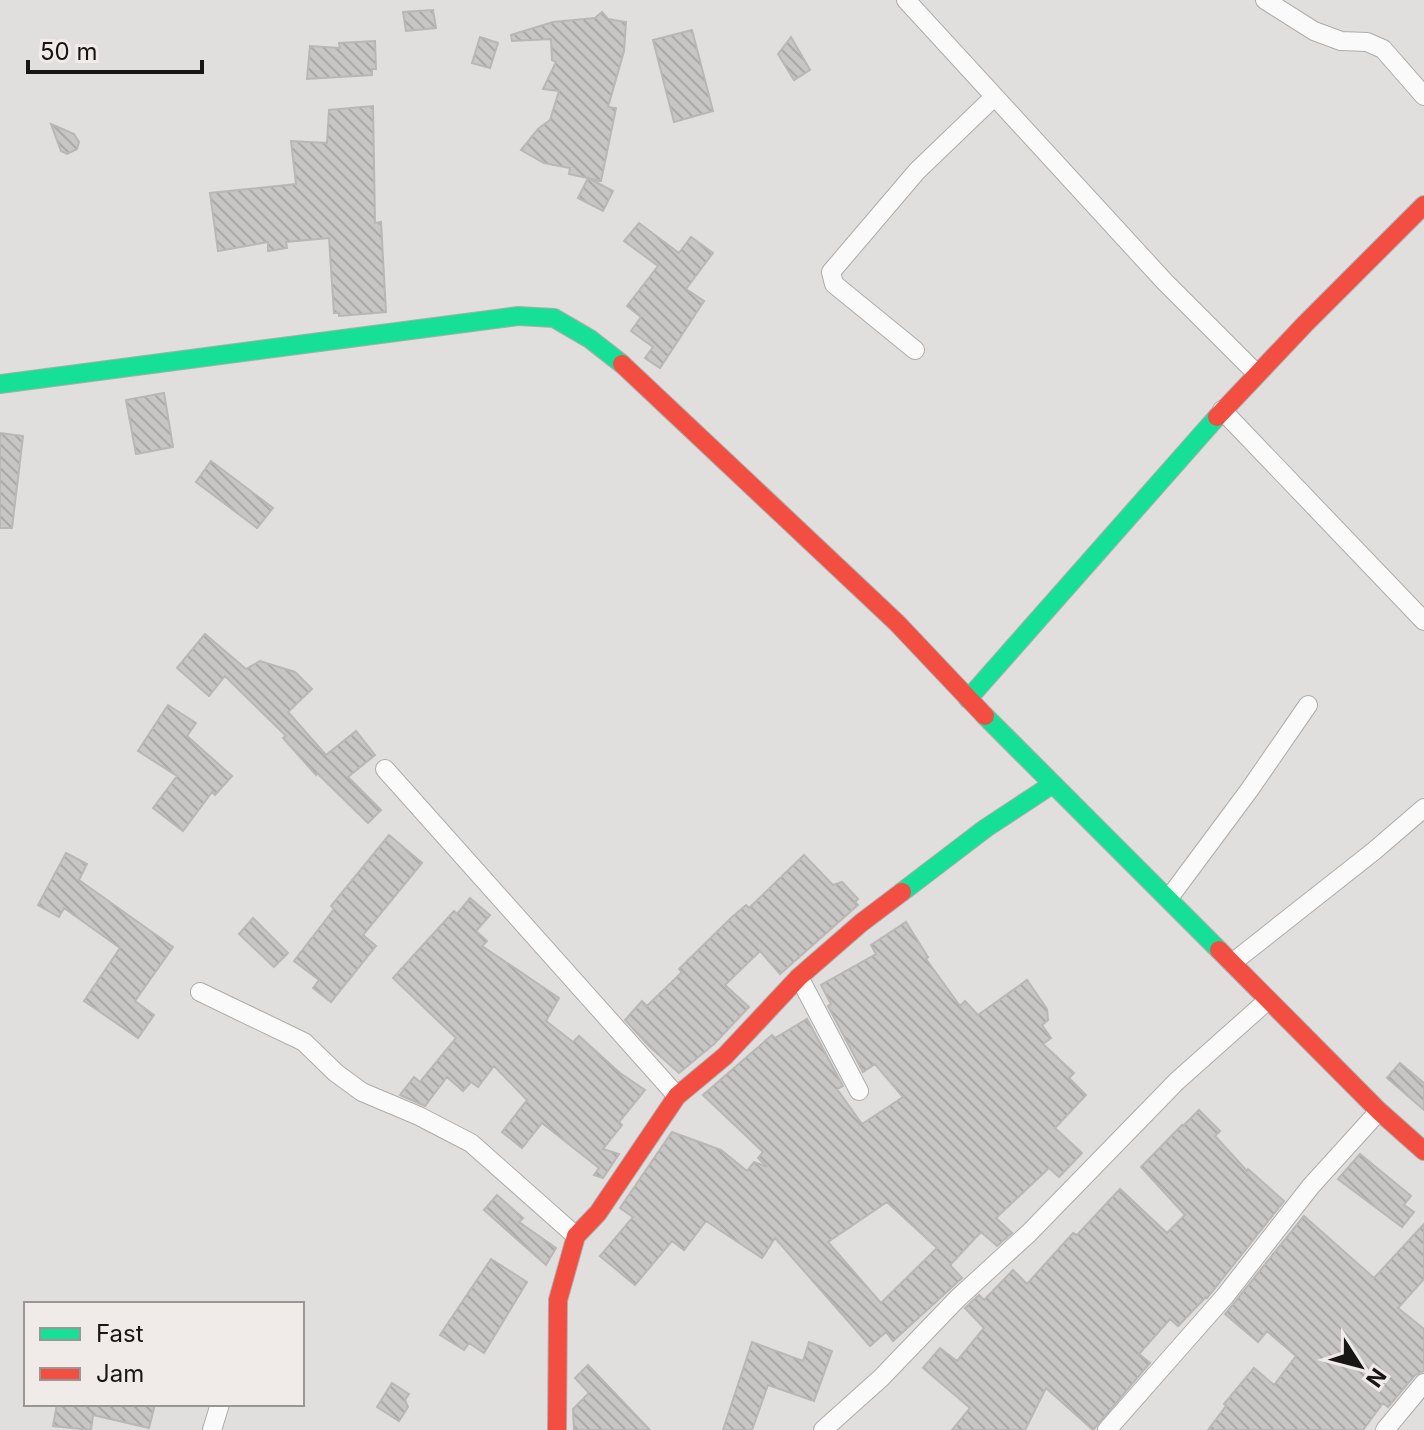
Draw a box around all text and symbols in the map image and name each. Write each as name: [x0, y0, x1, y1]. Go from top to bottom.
scale bar: [28, 24, 202, 74]
text: 50 m: [40, 37, 98, 66]
legend: [24, 1302, 304, 1406]
text: Fast: [96, 1319, 144, 1348]
north arrow: [1320, 1326, 1400, 1406]
text: Jam: [96, 1359, 144, 1388]
text: N: [1361, 1363, 1392, 1392]

